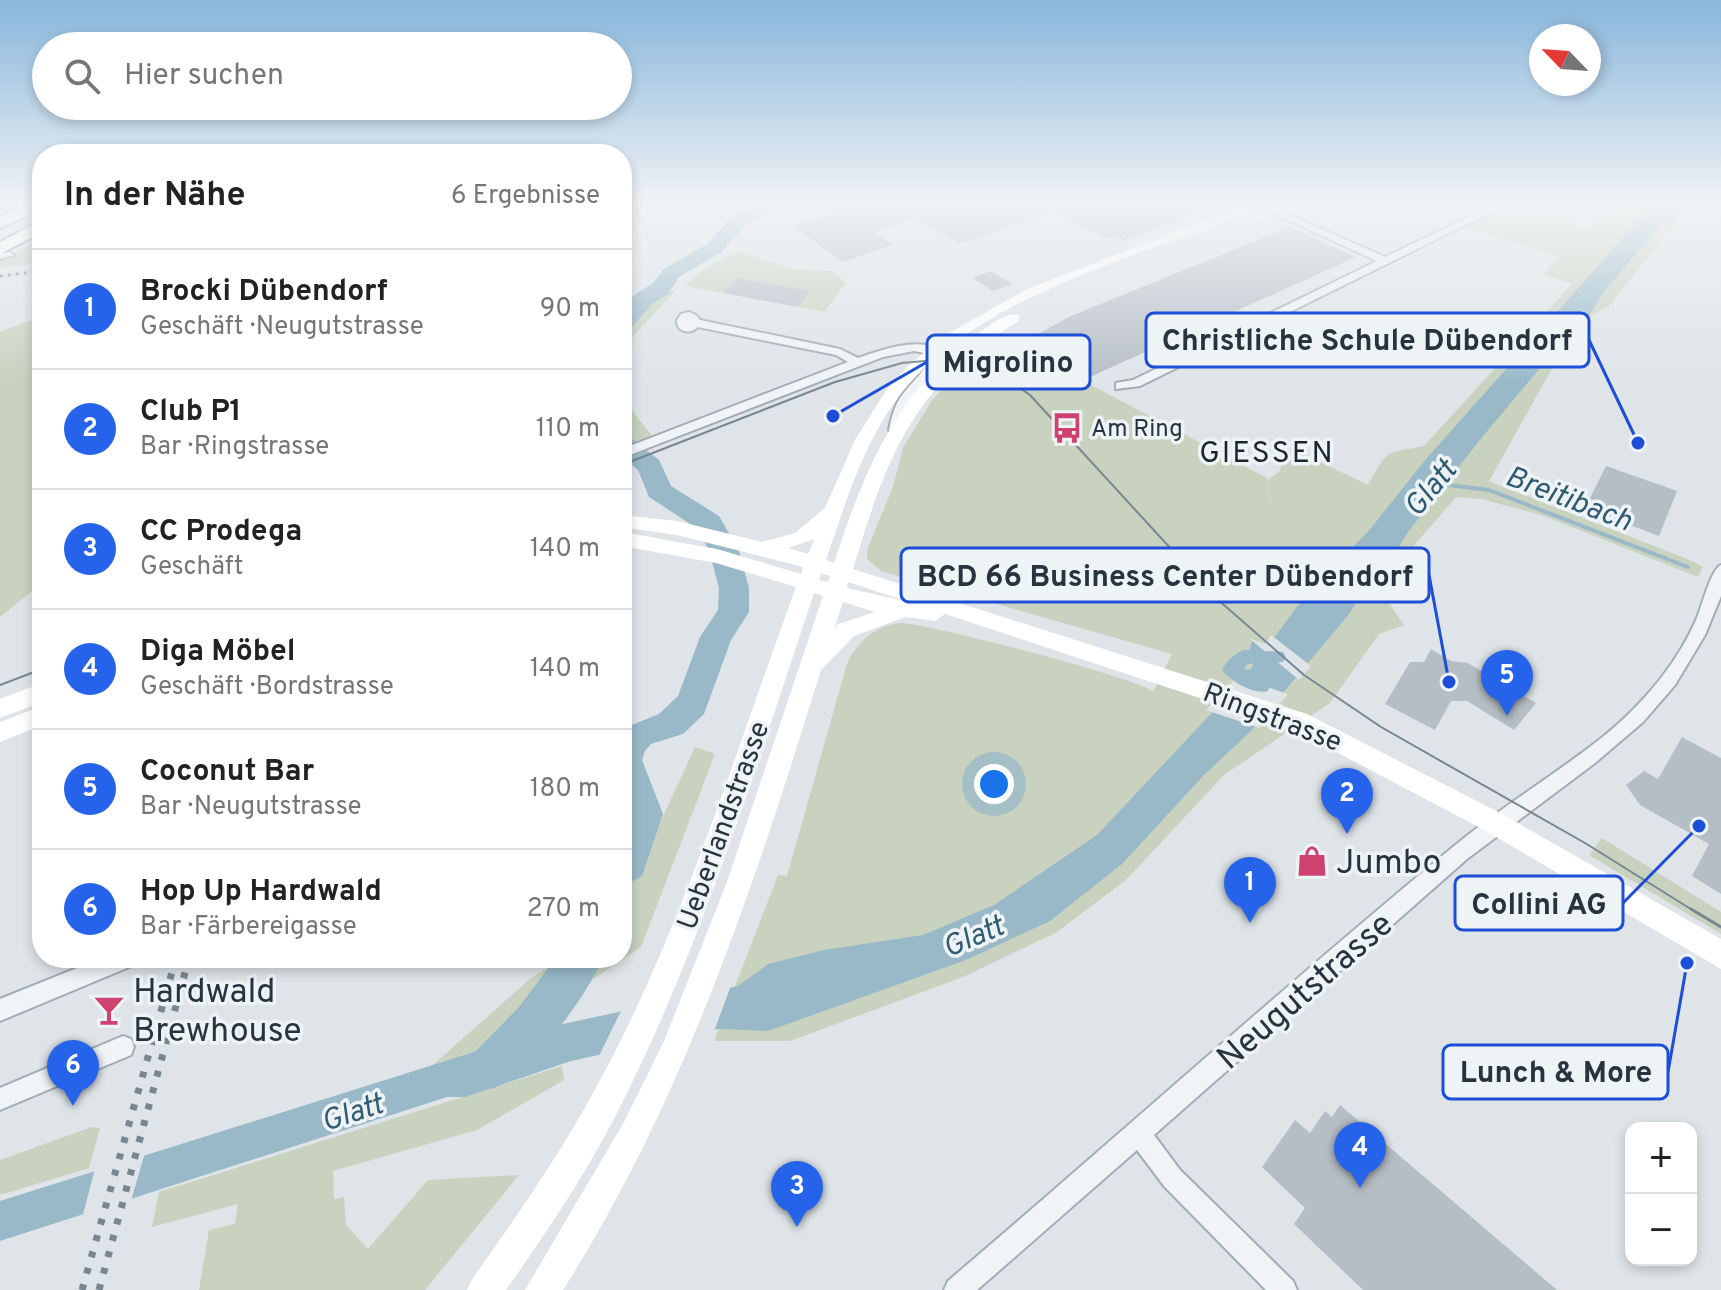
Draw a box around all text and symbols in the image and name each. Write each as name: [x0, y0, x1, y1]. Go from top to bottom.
north arrow: [1529, 24, 1601, 96]
search box: [32, 32, 632, 120]
icon: search: [60, 54, 104, 98]
text: Hier suchen: [124, 58, 284, 95]
text: In der Nähe: [64, 175, 246, 218]
text: 6 Ergebnisse: [451, 180, 600, 213]
text: Brocki Dübendorf: [140, 274, 388, 311]
text: 1: [85, 293, 95, 326]
text: 90 m: [540, 293, 600, 326]
text: Geschäft · Neugutstrasse: [140, 311, 424, 344]
callout: Christliche Schule Dübendorf: [1146, 313, 1589, 367]
text: Christliche Schule Dübendorf: [1162, 324, 1572, 361]
callout: Migrolino: [927, 335, 1090, 389]
text: Migrolino: [943, 346, 1073, 383]
text: Club P1: [140, 394, 242, 431]
bus stop icon: Am Ring: [1050, 411, 1084, 445]
text: 2: [82, 413, 98, 446]
text: 110 m: [536, 413, 600, 446]
place label: Am Ring: [1091, 415, 1183, 445]
text: Bar · Ringstrasse: [140, 431, 329, 464]
district label: GIESSEN: [1199, 436, 1335, 473]
water label: Glatt: [1398, 453, 1467, 525]
water label: Breitibach: [1500, 459, 1637, 541]
text: CC Prodega: [140, 514, 302, 551]
text: 3: [82, 533, 98, 566]
text: 140 m: [530, 533, 600, 566]
callout: BCD 66 Business Center Dübendorf: [901, 548, 1429, 602]
text: Geschäft: [140, 551, 244, 584]
text: BCD 66 Business Center Dübendorf: [917, 560, 1413, 597]
text: Diga Möbel: [140, 634, 296, 671]
pin: 5: [1481, 650, 1533, 716]
text: 4: [82, 653, 98, 686]
text: 140 m: [530, 653, 600, 686]
text: Geschäft · Bordstrasse: [140, 671, 394, 704]
street label: Ringstrasse: [1197, 676, 1347, 762]
street label: Ueberlandstrasse: [670, 717, 779, 935]
text: Coconut Bar: [140, 754, 314, 791]
your location: [974, 764, 1014, 804]
pin: 2: [1321, 768, 1373, 834]
text: 5: [82, 773, 98, 806]
text: 180 m: [530, 773, 600, 806]
text: Bar · Neugutstrasse: [140, 791, 362, 824]
place label: Jumbo: [1336, 843, 1441, 886]
shop icon: Jumbo: [1295, 844, 1329, 878]
pin: 1: [1224, 857, 1276, 923]
text: Hop Up Hardwald: [140, 874, 382, 911]
callout: Collini AG: [1455, 876, 1623, 930]
text: Collini AG: [1471, 888, 1607, 925]
text: 6: [82, 893, 98, 926]
text: 270 m: [527, 893, 600, 926]
street label: Neugutstrasse: [1209, 904, 1403, 1081]
water label: Glatt: [938, 908, 1011, 968]
text: Bar · Färbereigasse: [140, 911, 357, 944]
place label: Hardwald Brewhouse: [133, 972, 302, 1054]
bar icon: Hardwald Brewhouse: [92, 993, 126, 1027]
pin: 6: [47, 1040, 99, 1106]
callout: Lunch & More: [1443, 1045, 1668, 1099]
text: Lunch & More: [1460, 1056, 1652, 1093]
water label: Glatt: [317, 1087, 390, 1142]
pin: 4: [1334, 1122, 1386, 1188]
map controls: [1625, 1122, 1697, 1266]
button: +: [1625, 1122, 1697, 1194]
pin: 3: [771, 1161, 823, 1227]
button: −: [1625, 1194, 1697, 1266]

